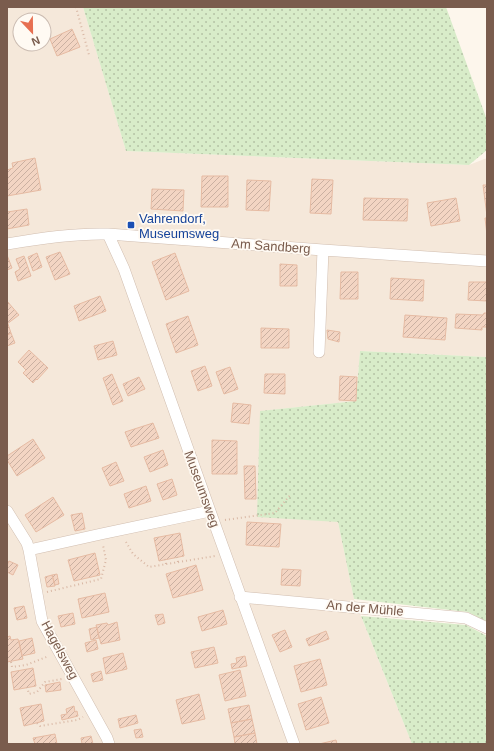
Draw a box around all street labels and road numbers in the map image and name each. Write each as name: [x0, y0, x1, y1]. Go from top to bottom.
street label: Am Sandberg: [231, 236, 311, 256]
street label: Museumsweg: [181, 449, 223, 529]
street label: An der Mühle: [326, 597, 404, 619]
street label: Hagelsweg: [38, 618, 82, 682]

